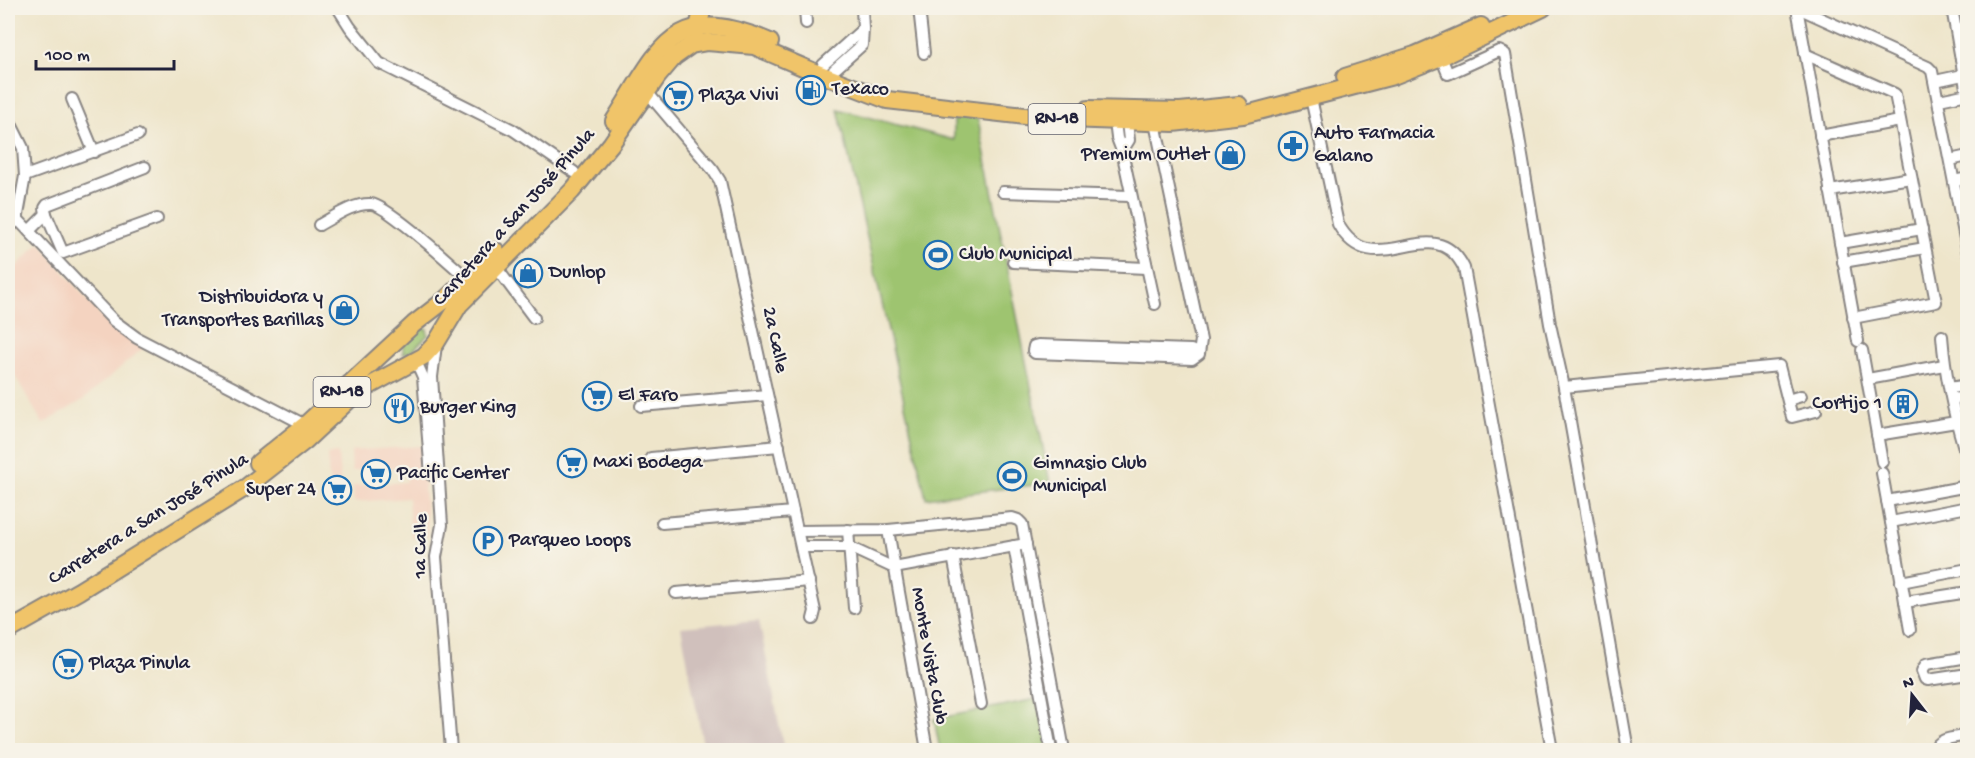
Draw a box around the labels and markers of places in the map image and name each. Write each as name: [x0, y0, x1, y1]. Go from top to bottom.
fuel station icon: Texaco: [795, 74, 827, 106]
place label: Texaco: [831, 79, 889, 102]
supermarket icon: Plaza Vivi: [662, 80, 694, 112]
place label: Plaza Vivi: [698, 85, 779, 108]
place label: Auto Farmacia Galano: [1314, 123, 1435, 169]
pharmacy icon: Auto Farmacia Galano: [1277, 130, 1309, 162]
shop icon: Premium Outlet: [1214, 139, 1246, 171]
place label: Premium Outlet: [1080, 144, 1211, 167]
sports icon: Club Municipal: [922, 239, 954, 271]
place label: Club Municipal: [959, 244, 1073, 267]
shop icon: Dunlop: [512, 257, 544, 289]
place label: Dunlop: [547, 262, 606, 285]
place label: Distribuidora y Transportes Barillas: [161, 287, 324, 333]
shop icon: Distribuidora y Transportes Barillas: [328, 294, 360, 326]
supermarket icon: El Faro: [581, 380, 613, 412]
place label: El Faro: [618, 385, 678, 408]
building icon: Cortijo 1: [1887, 388, 1919, 420]
restaurant icon: Burger King: [383, 392, 415, 424]
place label: Cortijo 1: [1812, 393, 1882, 416]
place label: Burger King: [419, 397, 516, 420]
supermarket icon: Maxi Bodega: [556, 447, 588, 479]
place label: Maxi Bodega: [593, 452, 704, 475]
place label: Gimnasio Club Municipal: [1033, 453, 1147, 499]
supermarket icon: Pacific Center: [360, 458, 392, 490]
sports icon: Gimnasio Club Municipal: [996, 460, 1028, 492]
place label: Pacific Center: [396, 463, 510, 486]
supermarket icon: Super 24: [321, 474, 353, 506]
place label: Super 24: [246, 479, 317, 502]
parking icon: Parqueo Loops: [472, 525, 504, 557]
place label: Parqueo Loops: [508, 530, 631, 553]
supermarket icon: Plaza Pinula: [52, 648, 84, 680]
place label: Plaza Pinula: [88, 653, 191, 676]

